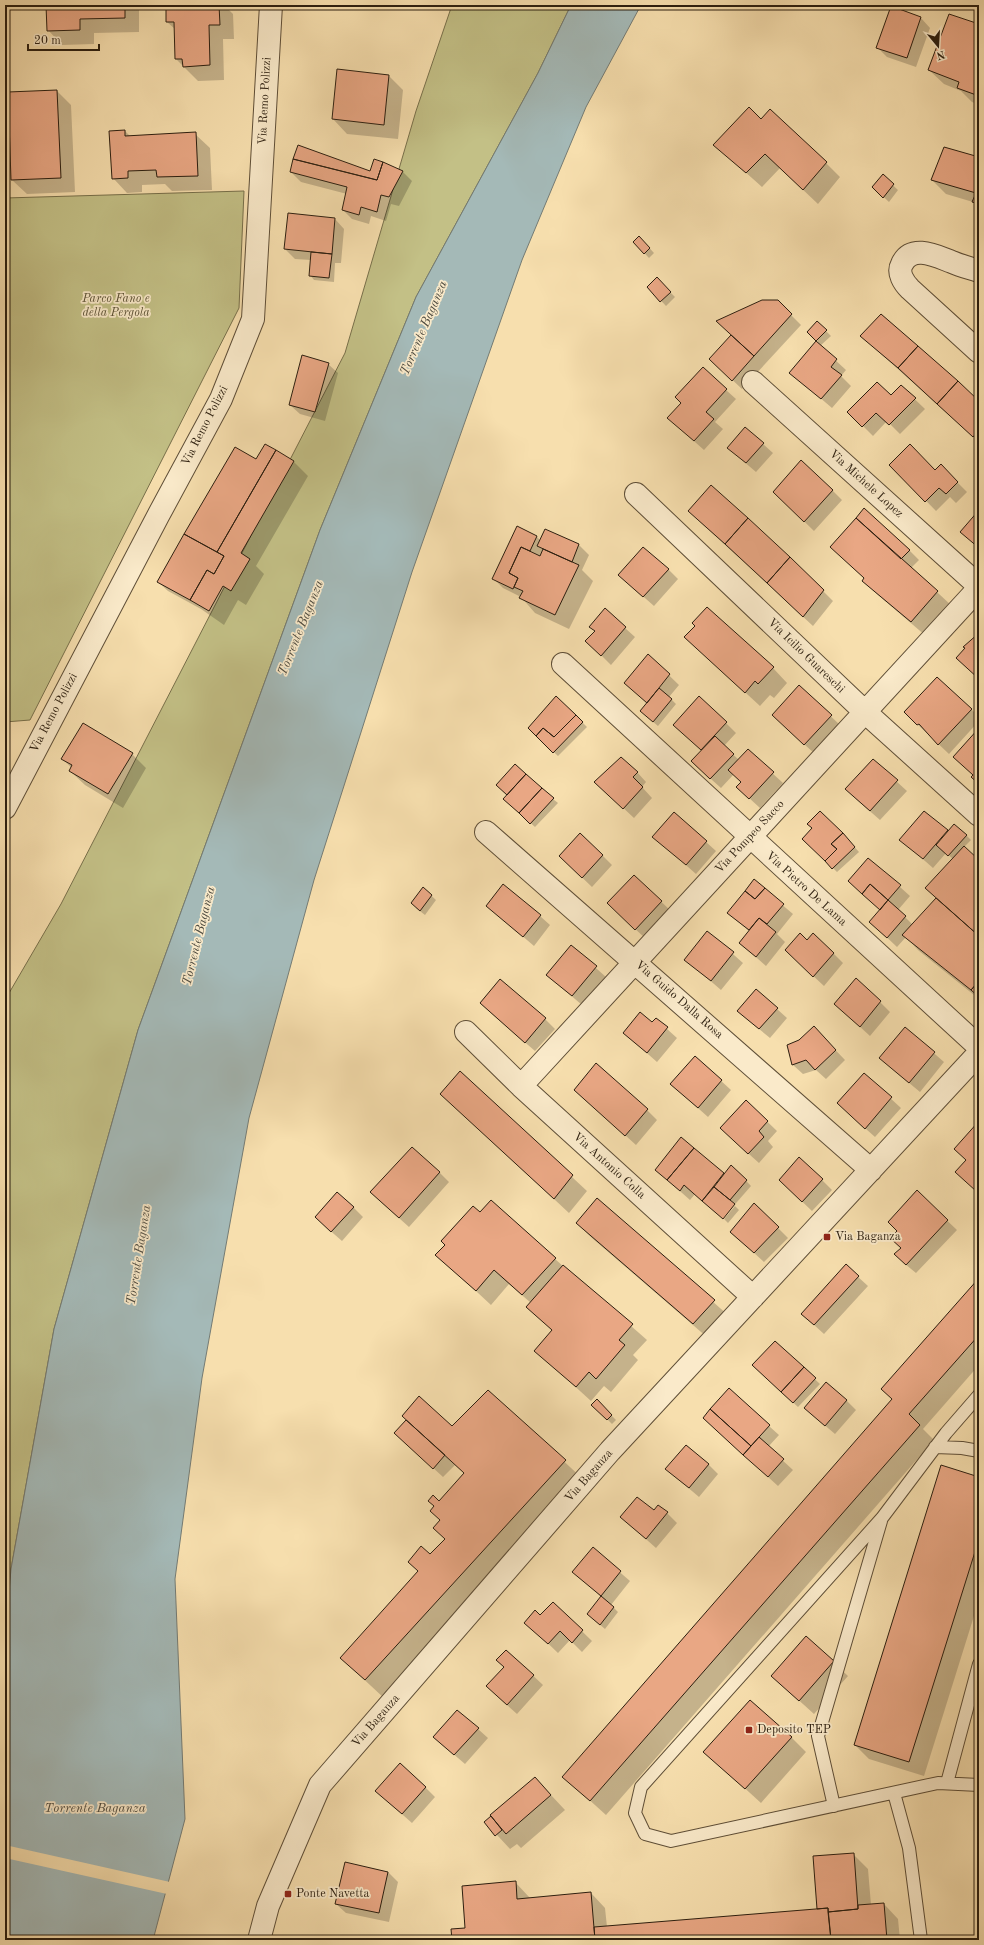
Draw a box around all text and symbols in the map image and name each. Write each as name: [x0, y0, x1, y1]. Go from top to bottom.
scale bar: [28, 26, 99, 52]
north arrow: [918, 26, 958, 66]
text: 20 m: [34, 35, 61, 47]
text: N: [934, 48, 946, 61]
street label: Via Remo Polizzi: [257, 57, 273, 145]
water label: Torrente Baganza: [398, 279, 450, 377]
park label: Parco Fano e della Pergola: [81, 293, 150, 319]
street label: Via Remo Polizzi: [180, 384, 230, 468]
street label: Via Michele Lopez: [827, 448, 905, 520]
water label: Torrente Baganza: [276, 579, 326, 677]
street label: Via Icilio Guareschi: [765, 616, 847, 696]
street label: Via Remo Polizzi: [28, 671, 80, 755]
street label: Via Pompeo Sacco: [713, 798, 787, 876]
street label: Via Pietro De Lama: [763, 850, 849, 928]
water label: Torrente Baganza: [180, 885, 218, 987]
street label: Via Guido Dalla Rosa: [633, 959, 725, 1041]
street label: Via Antonio Colla: [571, 1131, 647, 1201]
water label: Torrente Baganza: [125, 1204, 153, 1306]
place label: Via Baganza: [835, 1231, 901, 1243]
marker: Via Baganza: [822, 1232, 832, 1242]
street label: Via Baganza: [563, 1447, 615, 1505]
street label: Via Baganza: [350, 1692, 402, 1750]
place label: Deposito TEP: [757, 1724, 831, 1736]
marker: Deposito TEP: [744, 1725, 754, 1735]
water label: Torrente Baganza: [44, 1802, 146, 1815]
place label: Ponte Navetta: [296, 1888, 370, 1900]
marker: Ponte Navetta: [283, 1889, 293, 1899]

